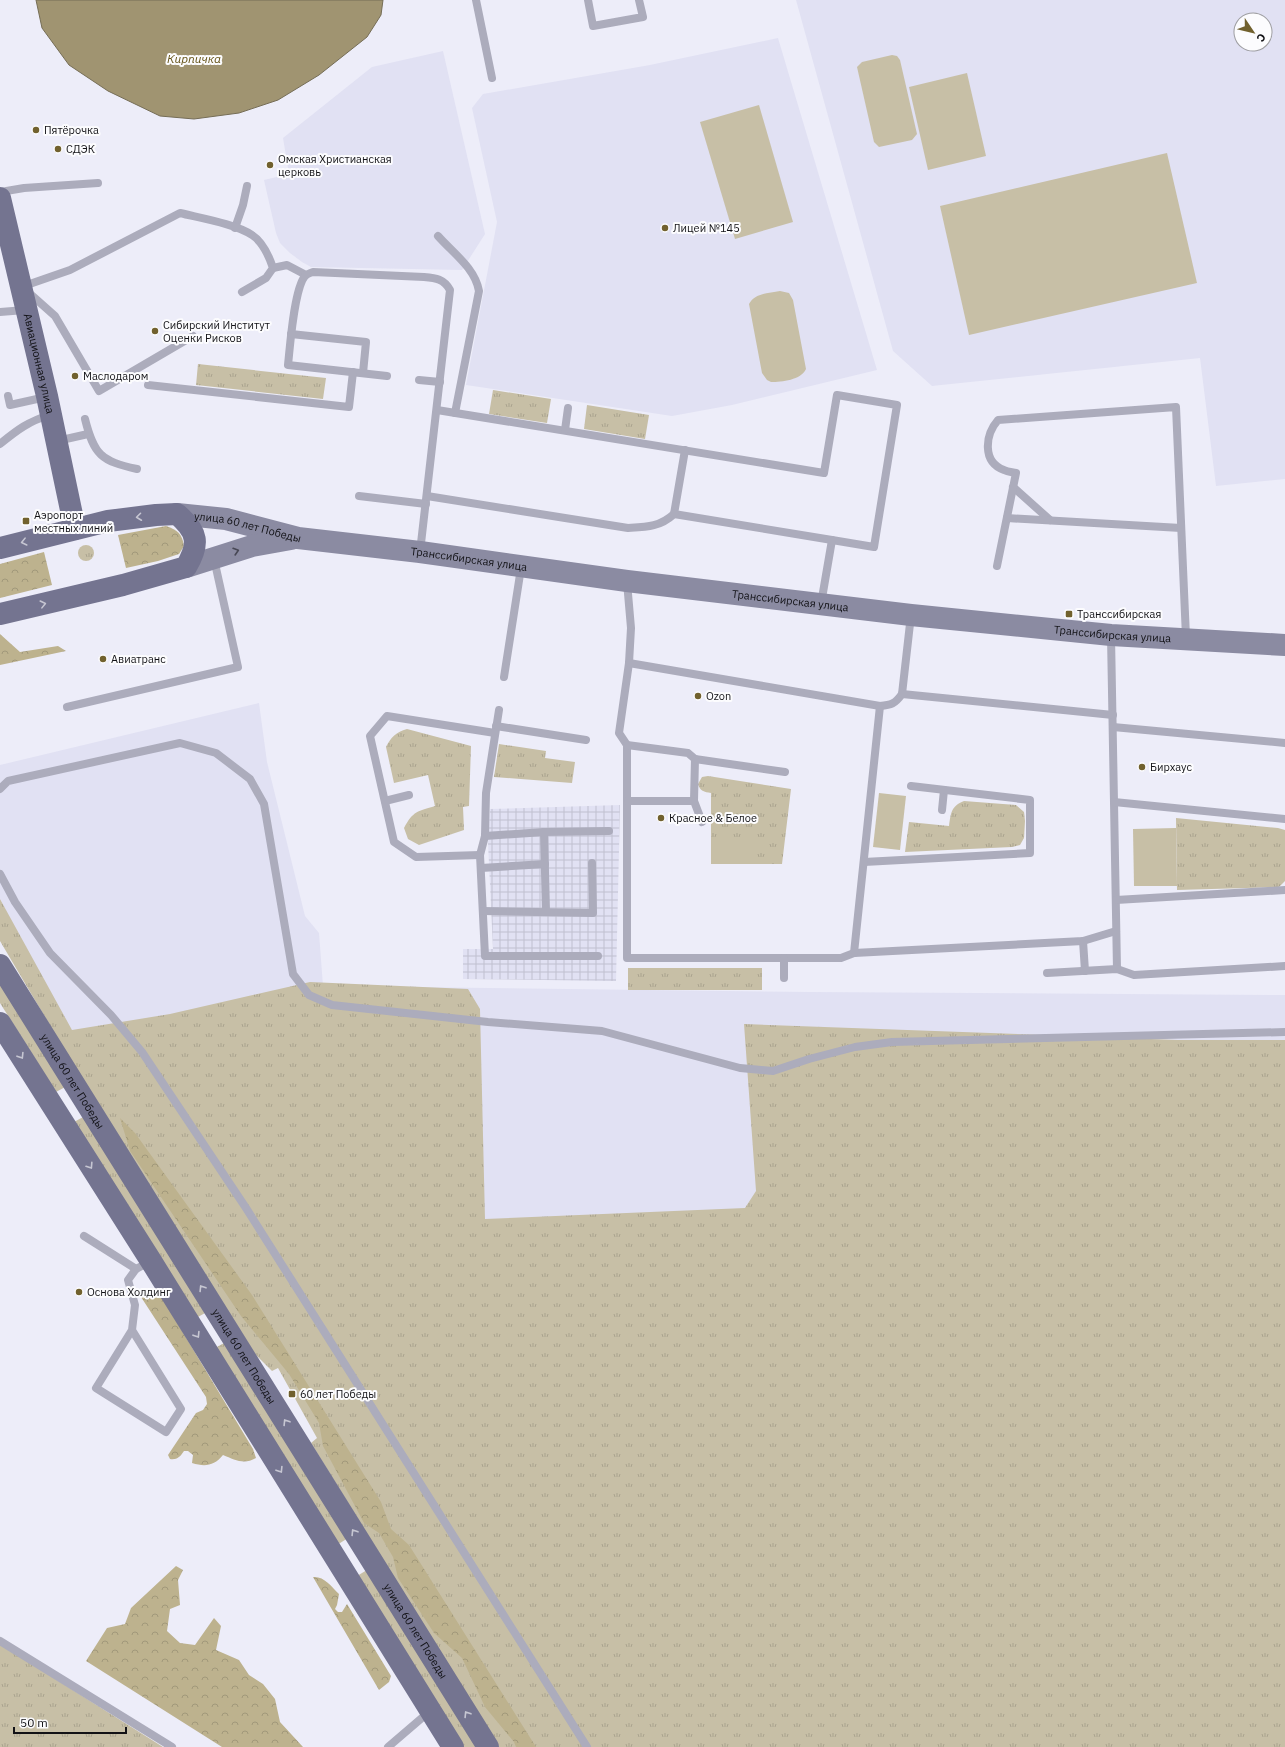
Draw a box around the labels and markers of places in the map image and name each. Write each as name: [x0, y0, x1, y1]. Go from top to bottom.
place label: Пятёрочка: [44, 123, 99, 137]
marker: Пятёрочка: [31, 125, 41, 135]
place label: СДЭК: [66, 142, 95, 156]
marker: СДЭК: [53, 144, 63, 154]
place label: Омская Христианская церковь: [278, 152, 392, 179]
marker: Омская Христианская церковь: [265, 160, 275, 170]
place label: Лицей №145: [673, 221, 740, 235]
marker: Лицей №145: [660, 223, 670, 233]
place label: Сибирский Институт Оценки Рисков: [163, 318, 270, 345]
marker: Сибирский Институт Оценки Рисков: [150, 326, 160, 336]
place label: Маслодаром: [83, 369, 148, 383]
marker: Маслодаром: [70, 371, 80, 381]
place label: Аэропорт местных линий: [34, 508, 113, 535]
marker: Аэропорт местных линий: [21, 516, 31, 526]
place label: Транссибирская: [1077, 607, 1161, 621]
marker: Транссибирская: [1064, 609, 1074, 619]
place label: Авиатранс: [111, 652, 166, 666]
marker: Авиатранс: [98, 654, 108, 664]
place label: Ozon: [706, 689, 731, 703]
marker: Ozon: [693, 691, 703, 701]
place label: Бирхаус: [1150, 760, 1192, 774]
marker: Бирхаус: [1137, 762, 1147, 772]
place label: Красное & Белое: [669, 811, 757, 825]
marker: Красное & Белое: [656, 813, 666, 823]
place label: Основа Холдинг: [87, 1285, 171, 1299]
marker: Основа Холдинг: [74, 1287, 84, 1297]
place label: 60 лет Победы: [300, 1387, 376, 1401]
marker: 60 лет Победы: [287, 1389, 297, 1399]

